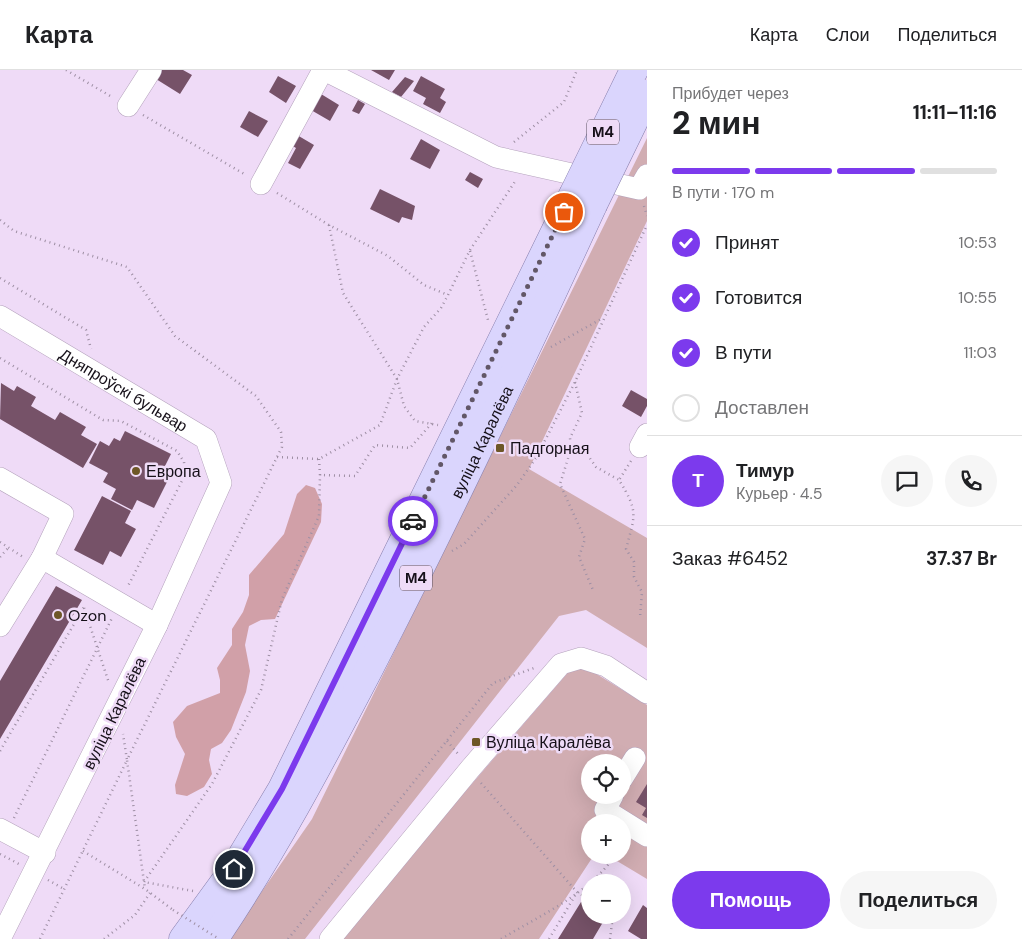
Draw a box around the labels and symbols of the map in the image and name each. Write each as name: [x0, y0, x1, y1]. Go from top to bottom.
road number: М4: [587, 120, 619, 144]
pin: [543, 191, 585, 233]
street label: Дняпроўскі бульвар: [55, 344, 192, 437]
street label: вуліца Каралёва: [446, 382, 518, 502]
place label: Падгорная: [510, 438, 589, 459]
marker: Падгорная: [494, 442, 506, 454]
place label: Европа: [146, 461, 201, 482]
marker: Европа: [130, 465, 142, 477]
courier: [388, 496, 438, 546]
road number: М4: [400, 566, 432, 590]
place label: Ozon: [68, 605, 106, 626]
marker: Ozon: [52, 609, 64, 621]
street label: вуліца Каралёва: [78, 653, 151, 773]
place label: Вуліца Каралёва: [486, 732, 611, 753]
marker: Вуліца Каралёва: [470, 736, 482, 748]
pin: [213, 848, 255, 890]

